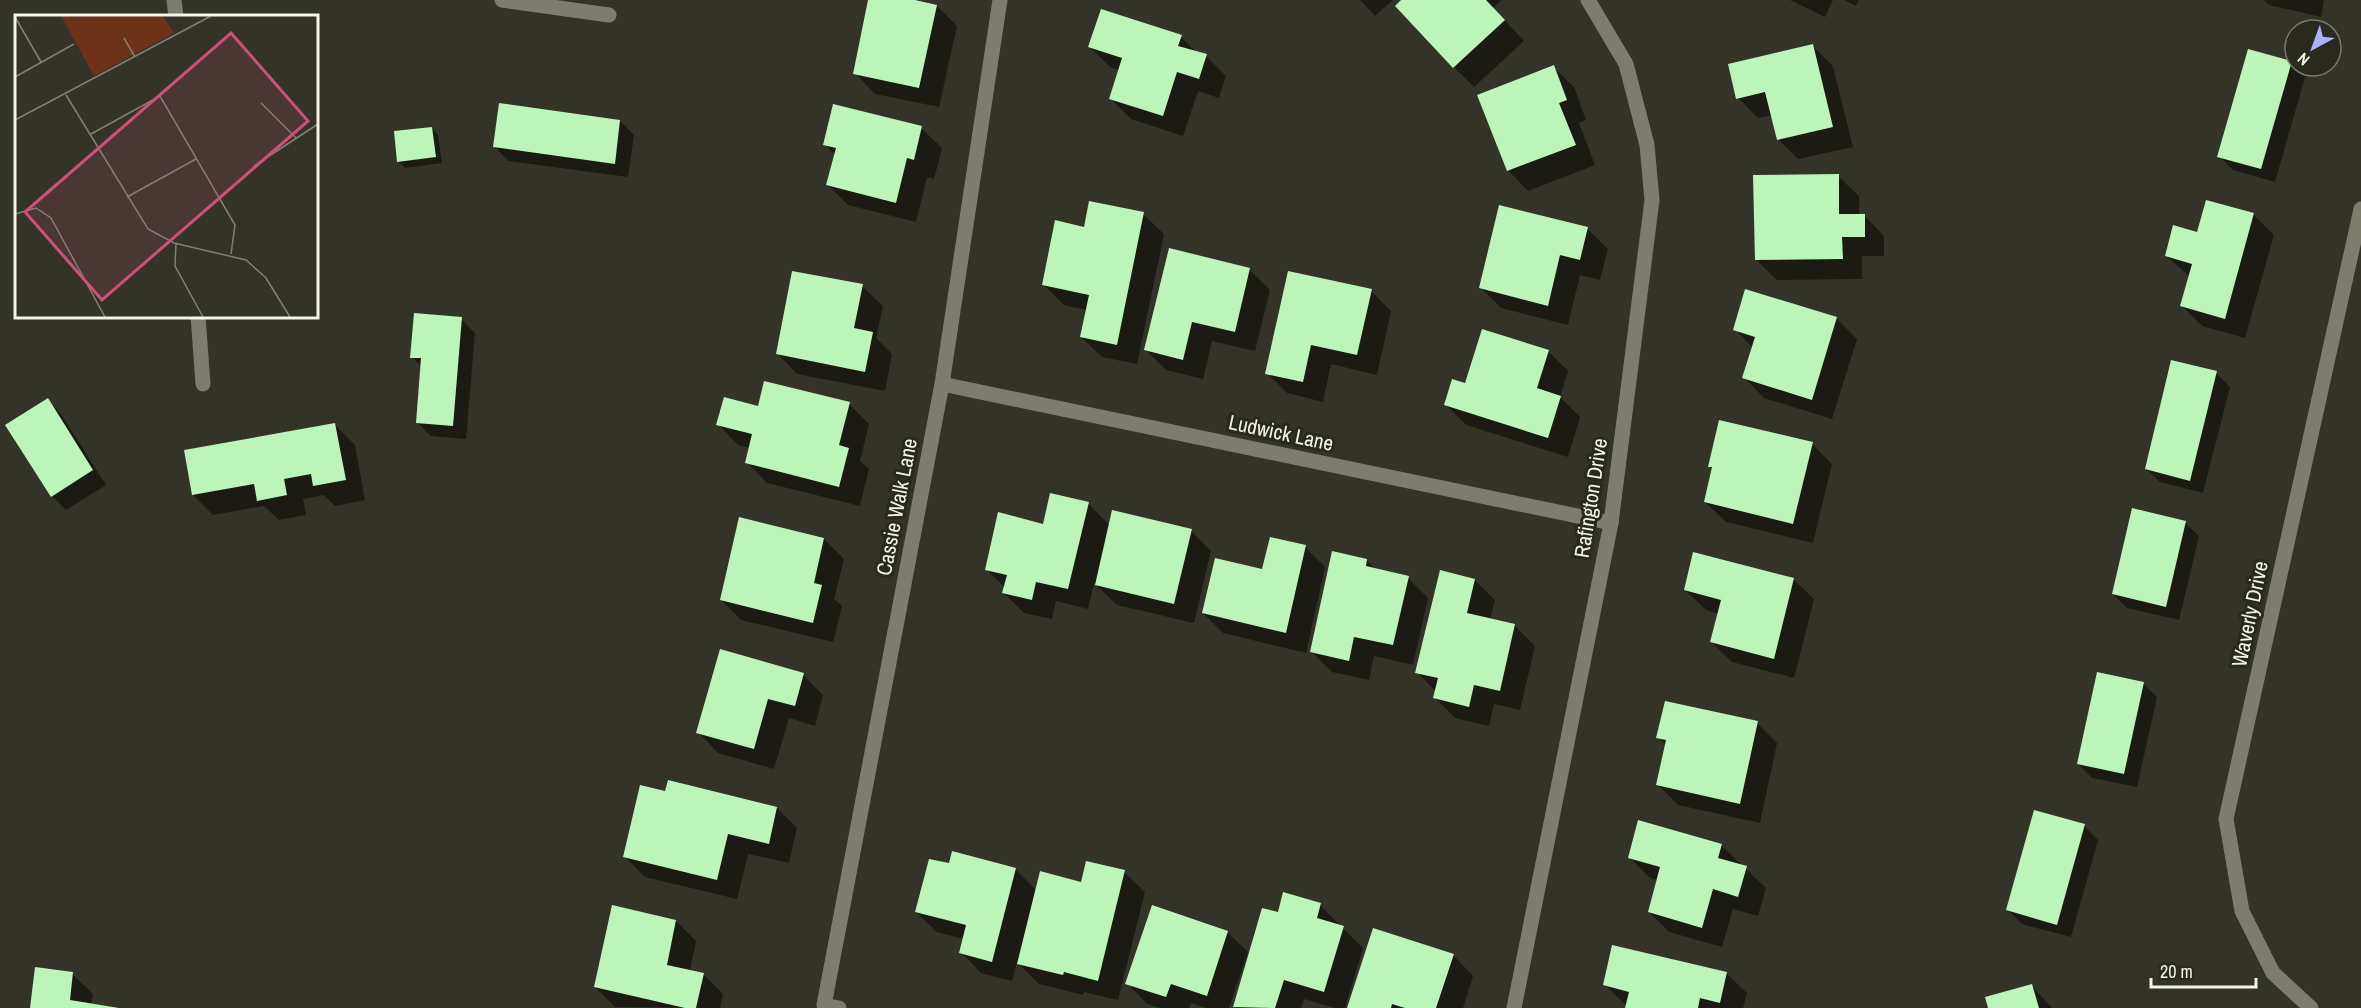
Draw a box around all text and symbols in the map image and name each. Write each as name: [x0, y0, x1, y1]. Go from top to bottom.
inset map: [15, 15, 318, 318]
north arrow: [2283, 18, 2343, 78]
text: N: [2292, 48, 2314, 71]
street label: Ludwick Lane: [1226, 407, 1336, 458]
street label: Cassie Walk Lane: [869, 436, 924, 578]
street label: Rafington Drive: [1567, 436, 1614, 560]
street label: Waverly Drive: [2224, 558, 2275, 669]
scale bar: [2151, 951, 2256, 989]
text: 20 m: [2160, 959, 2193, 984]

